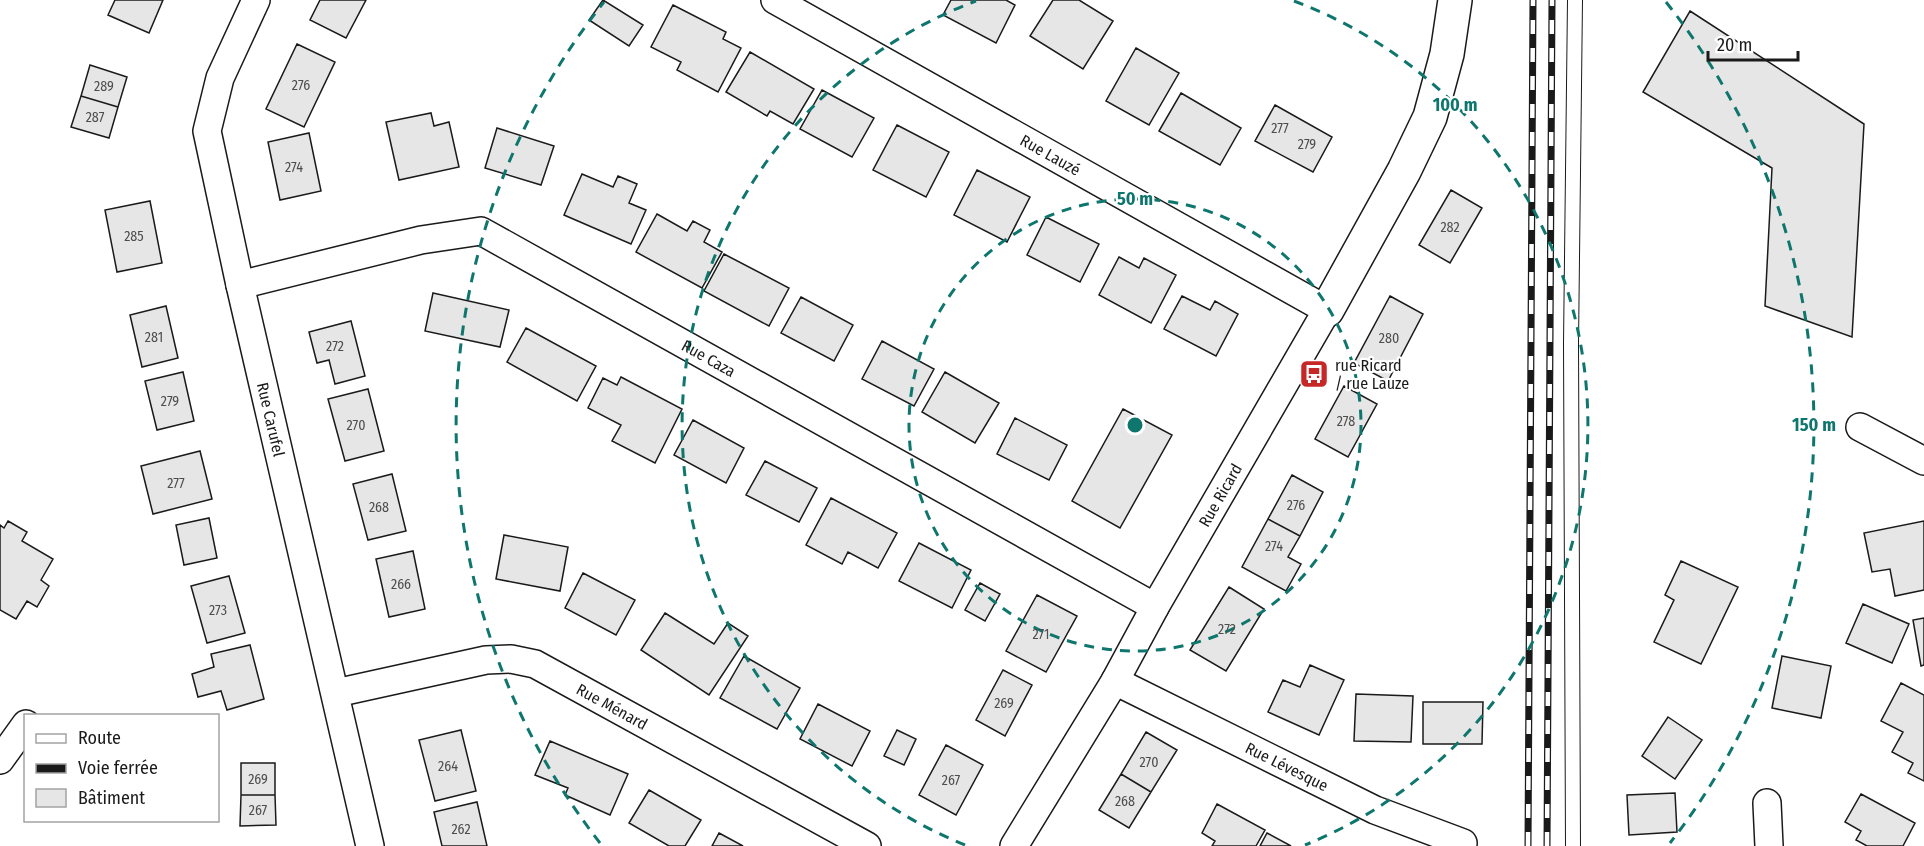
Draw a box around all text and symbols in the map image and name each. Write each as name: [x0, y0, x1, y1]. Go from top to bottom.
scale bar: [1708, 24, 1798, 62]
text: 20 m: [1717, 34, 1752, 56]
house number: 276: [292, 77, 310, 94]
house number: 289: [94, 78, 114, 95]
text: 100 m: [1433, 94, 1477, 116]
house number: 287: [86, 109, 105, 126]
house number: 277: [1271, 120, 1289, 137]
street label: Rue Lauzé: [1017, 131, 1084, 180]
house number: 279: [1298, 136, 1316, 153]
house number: 274: [285, 159, 303, 176]
text: 50 m: [1117, 188, 1153, 210]
house number: 282: [1440, 219, 1460, 236]
house number: 285: [124, 228, 144, 245]
house number: 281: [145, 329, 163, 346]
house number: 280: [1379, 330, 1399, 347]
street label: Rue Caza: [678, 336, 739, 381]
house number: 272: [326, 338, 344, 355]
place label: rue Ricard / rue Lauze: [1335, 356, 1409, 393]
bus stop icon: rue Ricard / rue Lauze: [1298, 358, 1330, 390]
street label: Rue Carufel: [253, 381, 288, 458]
house number: 279: [161, 393, 179, 410]
house number: 278: [1337, 413, 1355, 430]
text: 150 m: [1792, 414, 1836, 436]
centre of rings: [1125, 415, 1145, 435]
house number: 270: [347, 417, 365, 434]
street label: Rue Ricard: [1195, 460, 1246, 530]
house number: 277: [167, 475, 185, 492]
house number: 276: [1287, 497, 1305, 514]
house number: 268: [369, 499, 389, 516]
house number: 274: [1265, 538, 1283, 555]
house number: 266: [391, 576, 411, 593]
house number: 273: [209, 602, 227, 619]
house number: 272: [1218, 621, 1236, 638]
house number: 271: [1032, 626, 1050, 643]
street label: Rue Ménard: [573, 680, 651, 734]
house number: 269: [994, 695, 1014, 712]
legend: [24, 714, 219, 822]
text: Route: [78, 727, 121, 749]
street label: Rue Lévesque: [1242, 738, 1331, 795]
house number: 270: [1140, 754, 1158, 771]
text: Voie ferrée: [78, 757, 158, 779]
house number: 264: [438, 758, 458, 775]
house number: 269: [248, 771, 268, 788]
house number: 267: [942, 772, 961, 789]
text: Bâtiment: [78, 787, 145, 809]
house number: 268: [1115, 793, 1135, 810]
house number: 267: [249, 802, 268, 819]
house number: 262: [451, 821, 471, 838]

